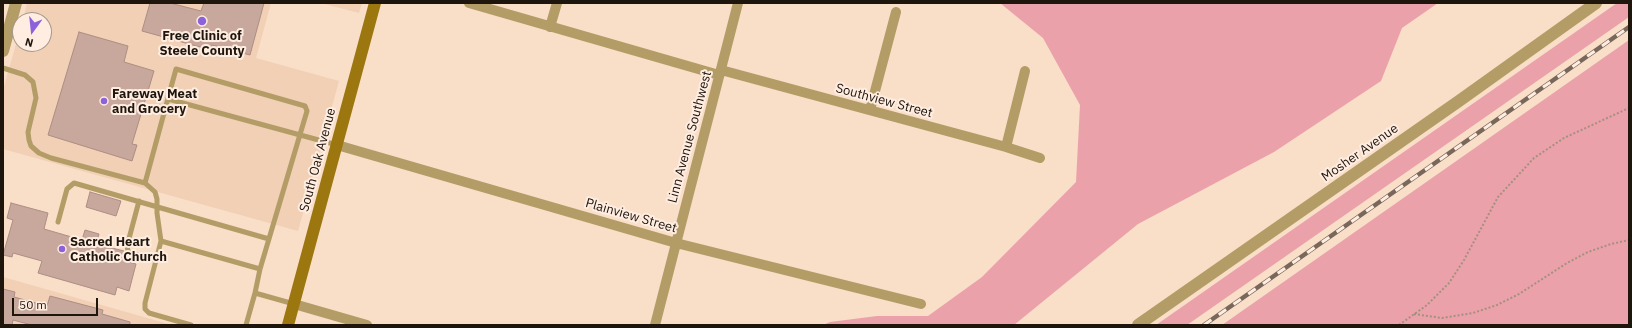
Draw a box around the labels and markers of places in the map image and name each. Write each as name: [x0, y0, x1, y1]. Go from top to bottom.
marker: Free Clinic of Steele County: [196, 15, 208, 27]
place label: Free Clinic of Steele County: [159, 28, 245, 59]
place label: Fareway Meat and Grocery: [112, 86, 197, 117]
marker: Fareway Meat and Grocery: [99, 96, 109, 106]
place label: Sacred Heart Catholic Church: [70, 234, 167, 265]
marker: Sacred Heart Catholic Church: [57, 244, 67, 254]

